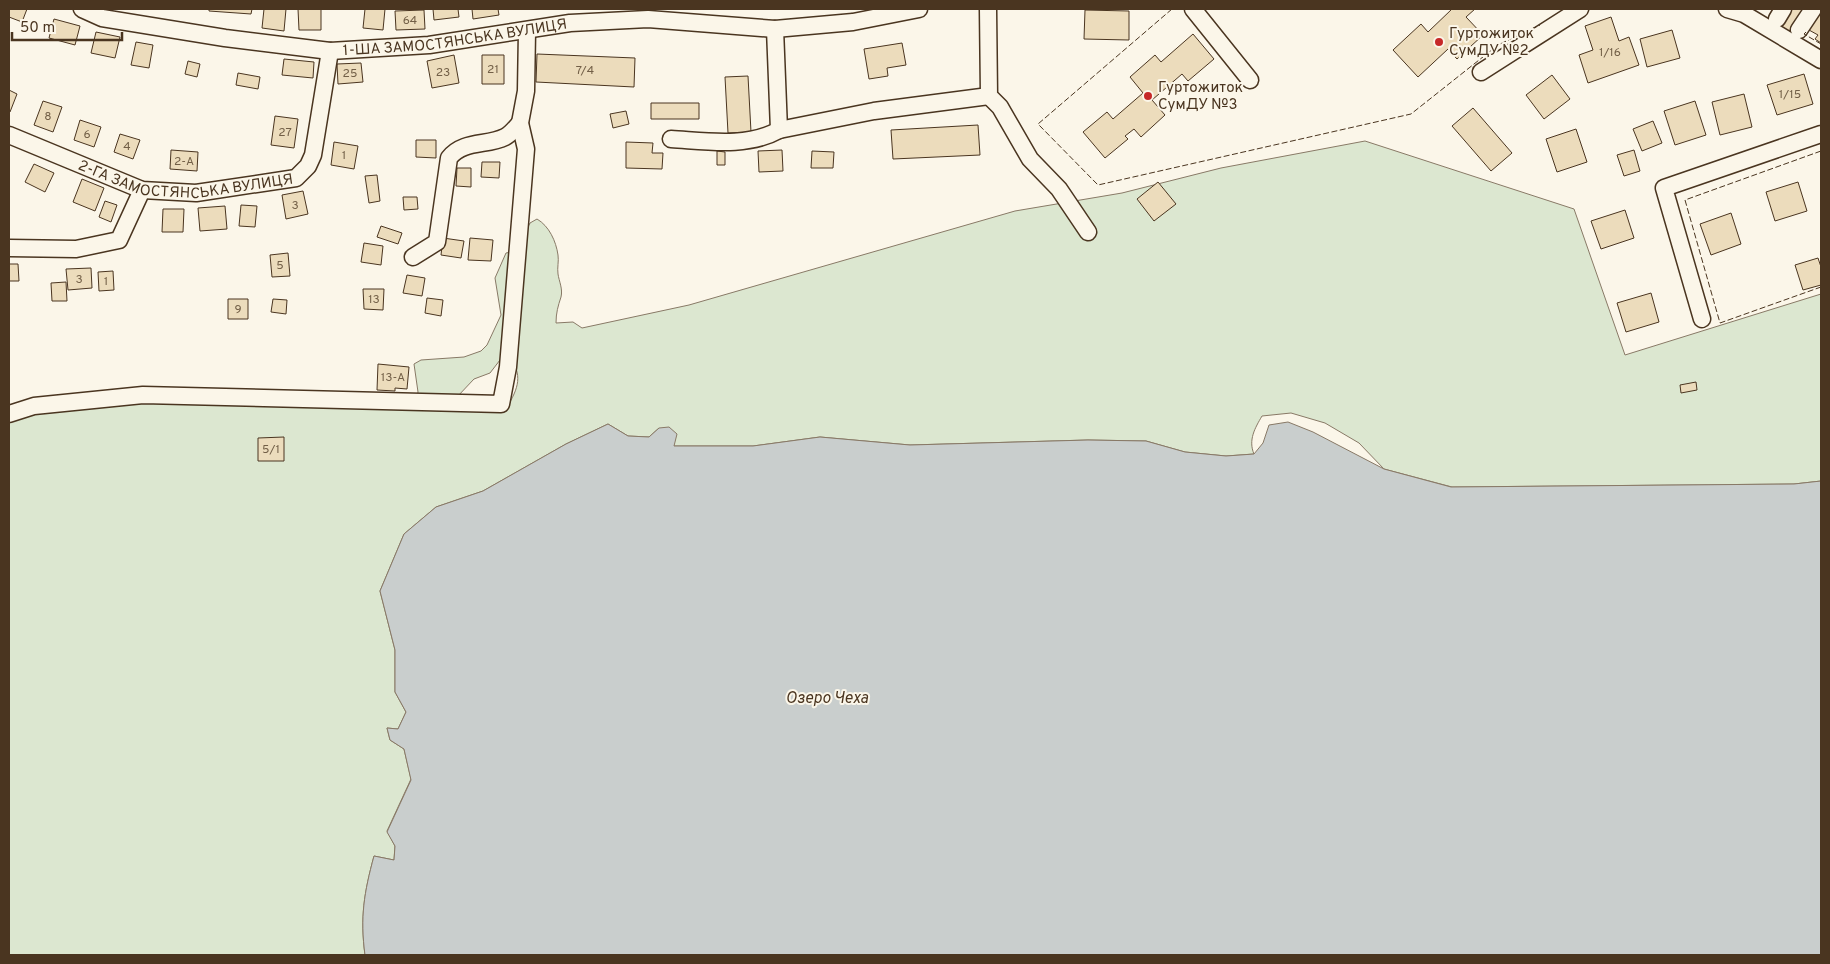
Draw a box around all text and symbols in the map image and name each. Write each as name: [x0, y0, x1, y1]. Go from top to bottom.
scale bar: [12, 10, 122, 42]
house number: 64: [403, 13, 417, 29]
street label: 1-ША ЗАМОСТЯНСЬКА ВУЛИЦЯ: [342, 16, 568, 61]
text: 50 m: [20, 19, 55, 38]
place label: Гуртожиток СумДУ №2: [1449, 25, 1534, 61]
marker: Гуртожиток СумДУ №2: [1433, 36, 1445, 48]
house number: 1/16: [1599, 45, 1621, 61]
house number: 21: [487, 62, 499, 78]
house number: 7/4: [576, 63, 594, 79]
house number: 23: [436, 65, 450, 81]
house number: 25: [343, 66, 357, 82]
place label: Гуртожиток СумДУ №3: [1158, 79, 1243, 115]
house number: 1/15: [1779, 87, 1801, 103]
marker: Гуртожиток СумДУ №3: [1142, 90, 1154, 102]
house number: 8: [44, 109, 52, 125]
house number: 27: [278, 125, 292, 141]
house number: 6: [83, 127, 91, 143]
house number: 4: [123, 139, 131, 155]
house number: 1: [342, 148, 346, 164]
house number: 2-А: [174, 154, 194, 170]
street label: 2-ГА ЗАМОСТЯНСЬКА ВУЛИЦЯ: [75, 157, 295, 204]
house number: 3: [291, 198, 299, 214]
house number: 5: [276, 258, 284, 274]
house number: 3: [75, 272, 83, 288]
house number: 1: [104, 274, 108, 290]
house number: 13: [368, 292, 380, 308]
house number: 9: [234, 302, 242, 318]
house number: 13-А: [381, 370, 405, 386]
house number: 5/1: [262, 442, 280, 458]
water label: Озеро Чеха: [786, 689, 869, 709]

